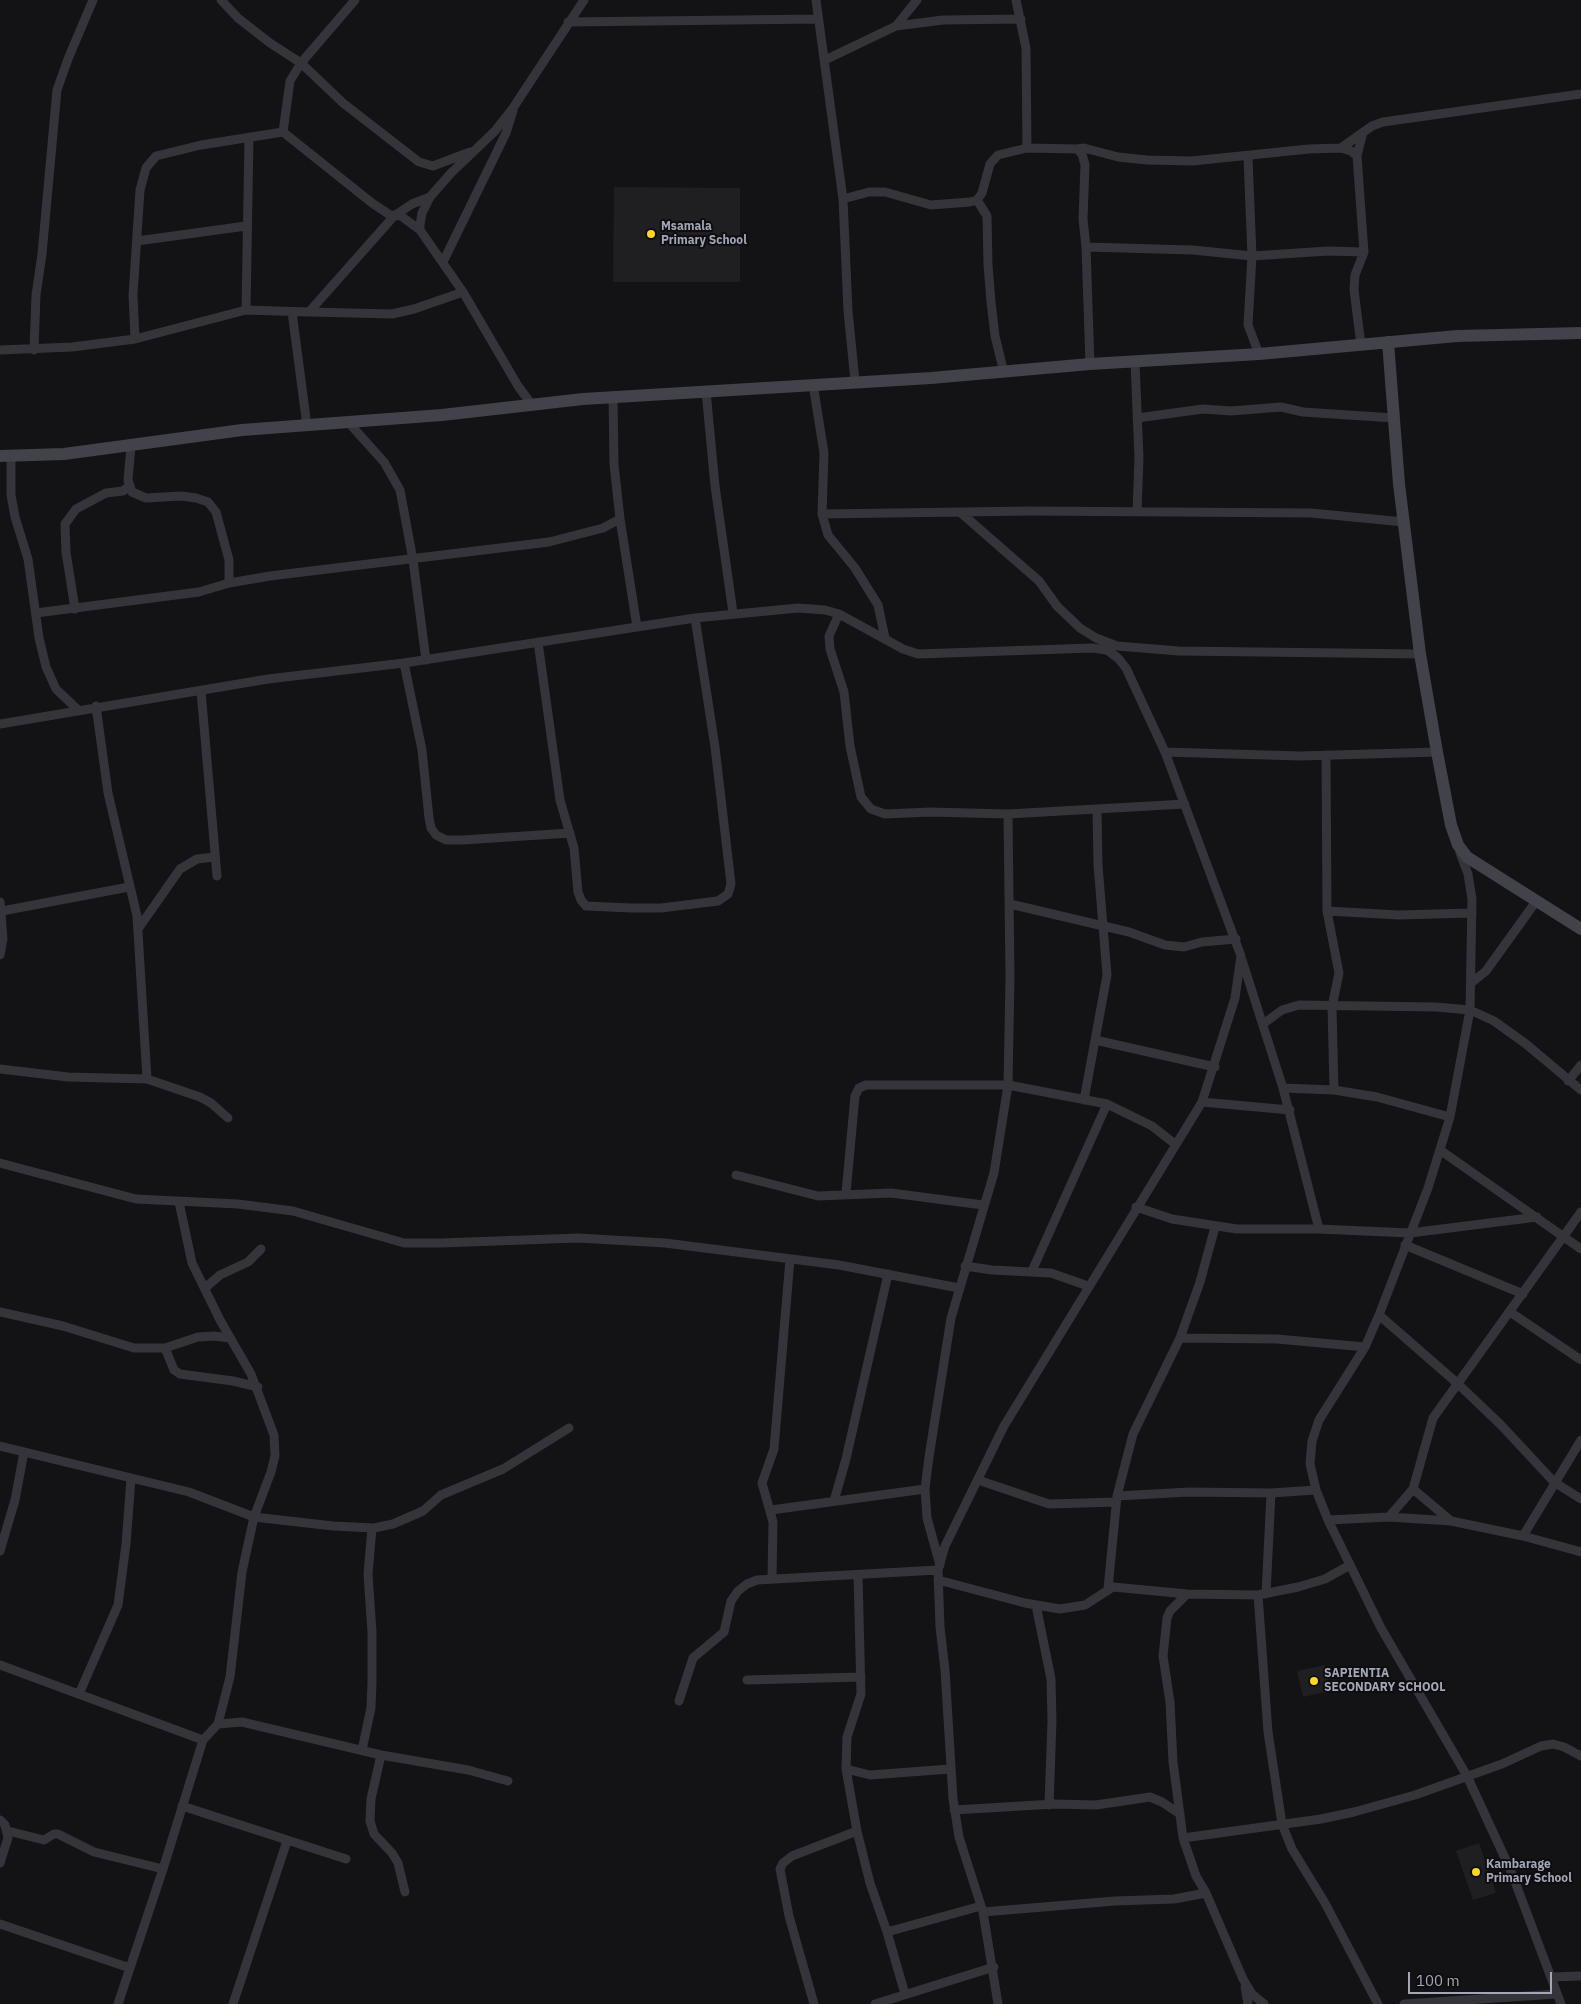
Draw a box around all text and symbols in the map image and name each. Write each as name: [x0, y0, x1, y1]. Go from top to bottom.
place label: Msamala Primary School: [661, 220, 747, 248]
marker: Msamala Primary School: [645, 228, 657, 240]
place label: SAPIENTIA SECONDARY SCHOOL: [1324, 1667, 1446, 1695]
marker: SAPIENTIA SECONDARY SCHOOL: [1308, 1675, 1320, 1687]
place label: Kambarage Primary School: [1486, 1858, 1572, 1886]
marker: Kambarage Primary School: [1470, 1866, 1482, 1878]
scale bar: [1411, 1962, 1555, 1994]
text: 100 m: [1416, 1971, 1460, 1990]

